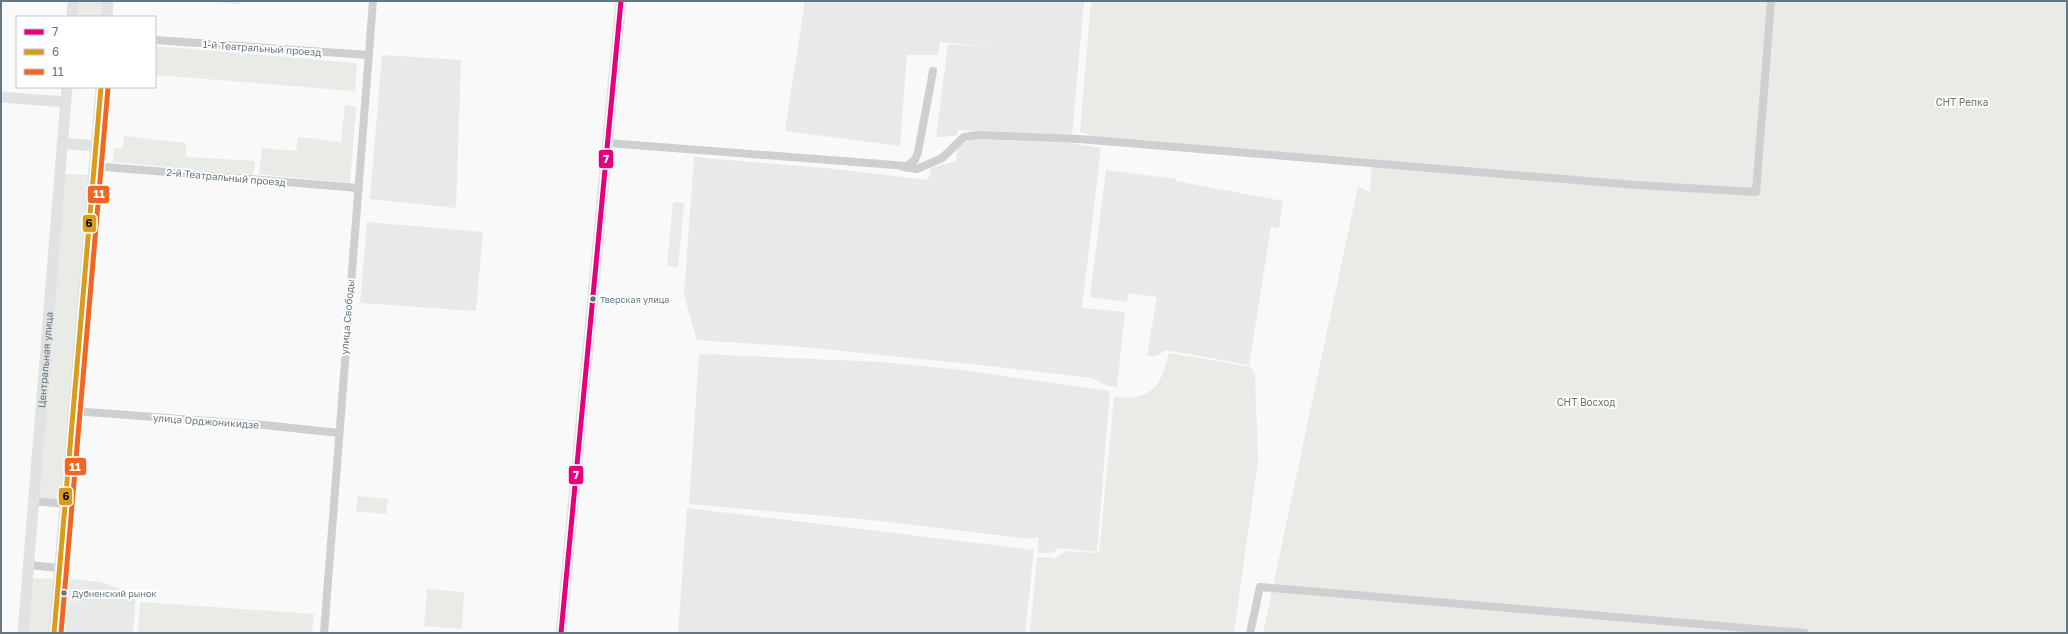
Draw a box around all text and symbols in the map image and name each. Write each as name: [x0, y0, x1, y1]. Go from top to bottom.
legend: [16, 16, 156, 88]
text: 7: [52, 24, 58, 39]
street label: 1-й Театральный проезд: [202, 38, 322, 58]
text: 6: [52, 44, 59, 59]
text: 11: [52, 64, 64, 79]
park label: СНТ Репка: [1936, 96, 1988, 108]
line badge: 7: [598, 149, 614, 169]
text: 7: [603, 152, 609, 165]
street label: 2-й Театральный проезд: [166, 166, 286, 188]
line badge: 11: [87, 185, 110, 204]
text: 11: [93, 187, 105, 200]
line badge: 6: [82, 214, 97, 233]
text: 6: [86, 216, 93, 229]
street label: улица Свободы: [338, 279, 356, 355]
marker: Тверская улица: [588, 294, 598, 304]
place label: Тверская улица: [600, 294, 669, 305]
street label: Центральная улица: [35, 311, 55, 409]
park label: СНТ Восход: [1557, 396, 1615, 408]
street label: улица Орджоникидзе: [153, 411, 260, 431]
line badge: 11: [64, 457, 87, 476]
text: 11: [69, 460, 81, 473]
line badge: 7: [568, 465, 584, 485]
text: 7: [573, 468, 579, 481]
line badge: 6: [58, 487, 73, 506]
text: 6: [63, 489, 70, 502]
marker: Дубненский рынок: [59, 588, 69, 598]
place label: Дубненский рынок: [72, 588, 156, 599]

